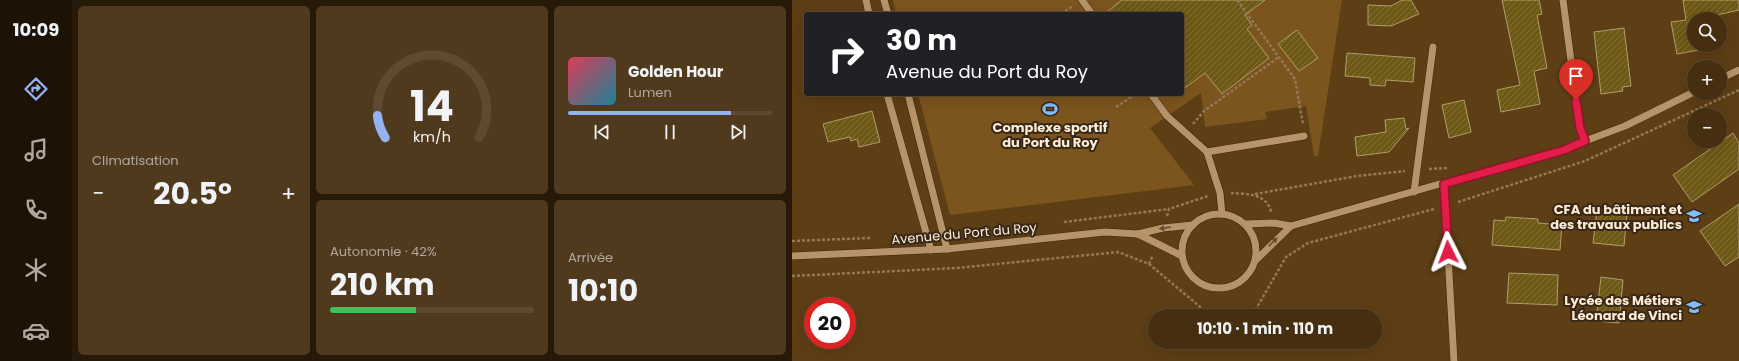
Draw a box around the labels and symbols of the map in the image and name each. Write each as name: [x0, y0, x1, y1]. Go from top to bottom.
pin: [1559, 59, 1593, 100]
sports icon: Complexe sportif du Port du Roy: [1041, 100, 1059, 118]
place label: Complexe sportif du Port du Roy: [993, 118, 1108, 152]
place label: CFA du bâtiment et des travaux publics: [1550, 200, 1682, 234]
school or university icon: CFA du bâtiment et des travaux publics: [1685, 207, 1703, 225]
street label: Avenue du Port du Roy: [891, 218, 1038, 249]
one-way arrow: [1159, 225, 1171, 231]
position arrow: [1427, 231, 1469, 273]
one-way arrow: [1268, 237, 1278, 247]
place label: Lycée des Métiers Léonard de Vinci: [1564, 291, 1682, 325]
speed limit sign: 20: [804, 297, 856, 349]
school or university icon: Lycée des Métiers Léonard de Vinci: [1685, 298, 1703, 316]

